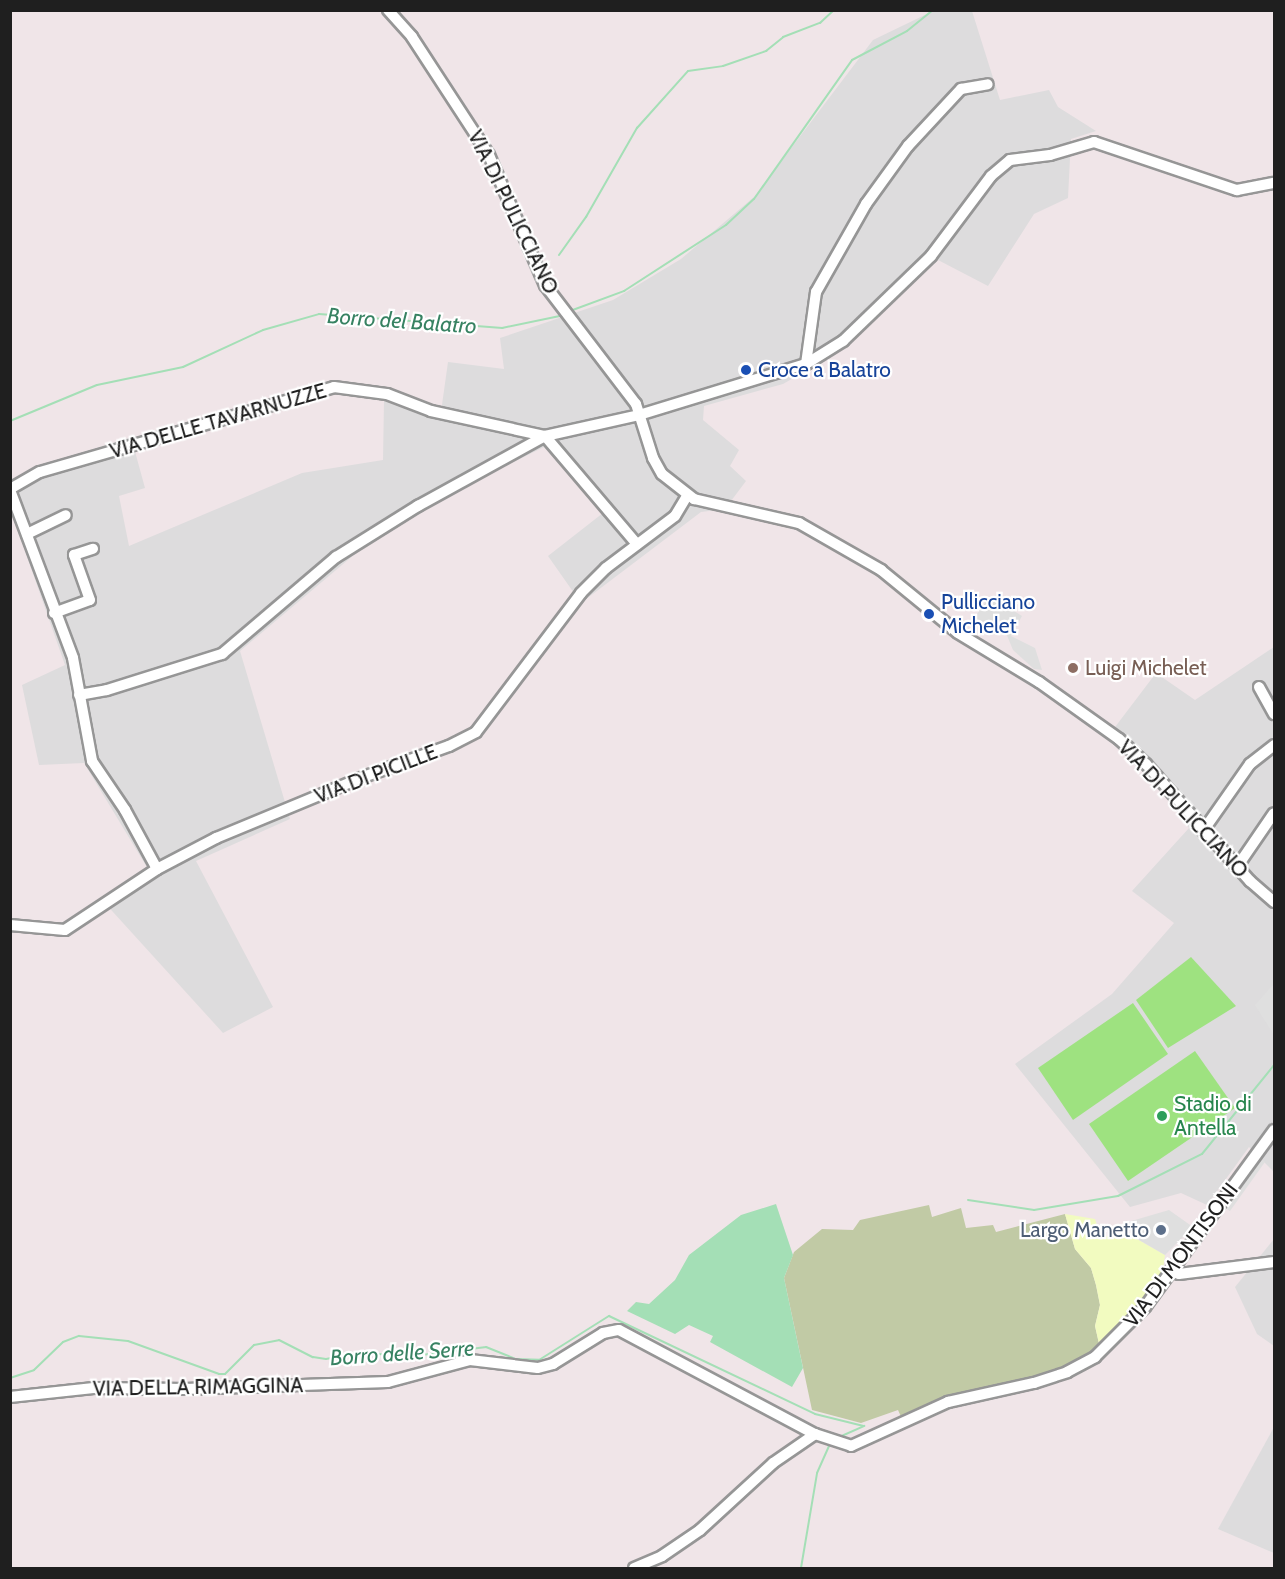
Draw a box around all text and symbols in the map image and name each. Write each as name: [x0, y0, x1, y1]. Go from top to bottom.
street label: VIA DI PULICCIANO: [462, 126, 564, 298]
water label: Borro del Balatro: [326, 303, 478, 339]
place label: Croce a Balatro: [758, 357, 891, 383]
marker: Croce a Balatro: [739, 363, 753, 377]
street label: VIA DELLE TAVARNUZZE: [107, 378, 329, 464]
place label: Pullicciano Michelet: [941, 589, 1035, 639]
marker: Pullicciano Michelet: [922, 607, 936, 621]
place label: Luigi Michelet: [1085, 655, 1207, 681]
marker: Luigi Michelet: [1066, 661, 1080, 675]
street label: VIA DI PULICCIANO: [1113, 735, 1253, 883]
street label: VIA DI PICILLE: [311, 739, 441, 809]
place label: Stadio di Antella: [1174, 1091, 1252, 1141]
marker: Stadio di Antella: [1155, 1109, 1169, 1123]
street label: VIA DI MONTISONI: [1119, 1178, 1243, 1332]
place label: Largo Manetto: [1020, 1217, 1149, 1243]
marker: Largo Manetto: [1154, 1223, 1168, 1237]
water label: Borro delle Serre: [329, 1335, 475, 1371]
street label: VIA DELLA RIMAGGINA: [93, 1373, 303, 1401]

